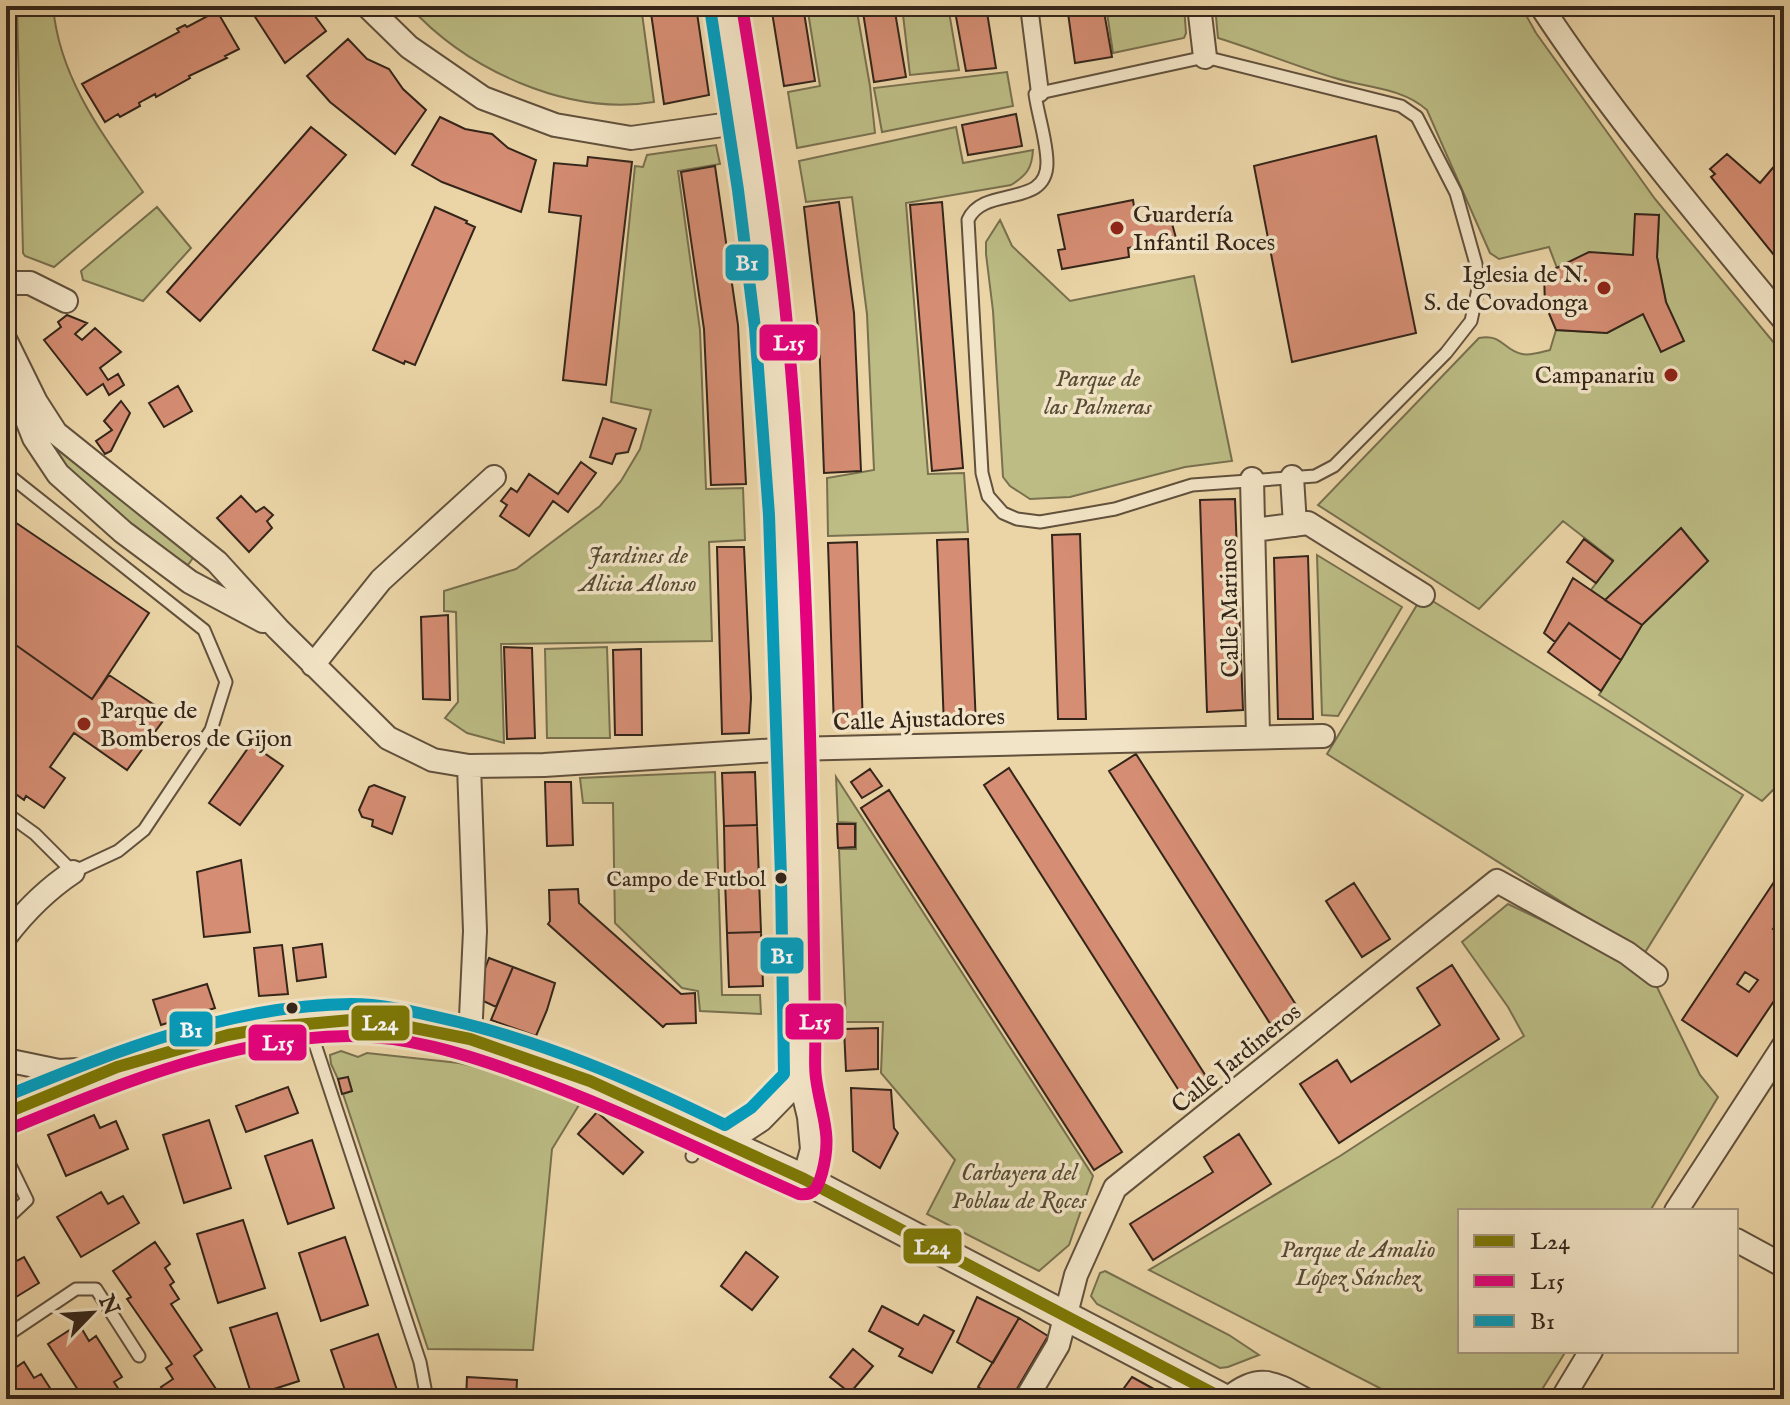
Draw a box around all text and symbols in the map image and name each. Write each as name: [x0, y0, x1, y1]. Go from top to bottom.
place label: Guardería Infantil Roces: [1133, 200, 1275, 259]
marker: Guardería Infantil Roces: [1108, 219, 1126, 237]
line badge: B1: [724, 243, 770, 282]
text: B1: [736, 250, 758, 278]
place label: Iglesia de N. S. de Covadonga: [1424, 260, 1589, 319]
marker: Iglesia de N. S. de Covadonga: [1595, 279, 1613, 297]
line badge: L15: [758, 323, 819, 362]
text: L15: [773, 330, 805, 358]
place label: Campanariu: [1535, 361, 1655, 392]
park label: Parque de las Palmeras: [1044, 364, 1153, 423]
marker: Campanariu: [1662, 366, 1680, 384]
street label: Calle Marinos: [1214, 538, 1247, 678]
park label: Jardines de Alicia Alonso: [577, 541, 697, 600]
place label: Parque de Bomberos de Gijon: [100, 696, 293, 755]
street label: Calle Ajustadores: [832, 702, 1006, 739]
marker: Parque de Bomberos de Gijon: [75, 715, 93, 733]
place label: Campo de Futbol: [606, 866, 766, 894]
marker: Campo de Futbol: [773, 870, 789, 886]
line badge: B1: [759, 936, 805, 975]
text: B1: [771, 943, 793, 971]
street label: Calle Jardineros: [1166, 997, 1308, 1121]
unlabelled marker: [284, 1000, 300, 1016]
line badge: L15: [784, 1002, 845, 1041]
line badge: L24: [350, 1004, 411, 1042]
text: L15: [799, 1009, 831, 1037]
line badge: B1: [168, 1010, 214, 1048]
text: L24: [362, 1010, 400, 1038]
text: B1: [180, 1017, 202, 1045]
line badge: L15: [247, 1023, 308, 1062]
text: L15: [262, 1030, 294, 1058]
park label: Carbayera del Poblau de Roces: [952, 1158, 1087, 1217]
legend: [1458, 1209, 1738, 1353]
line badge: L24: [902, 1227, 963, 1265]
text: L24: [1530, 1227, 1570, 1258]
text: L24: [914, 1234, 952, 1262]
park label: Parque de Amalio López Sánchez: [1281, 1235, 1435, 1294]
text: L15: [1530, 1267, 1565, 1298]
north arrow: [52, 1273, 132, 1353]
text: N: [91, 1290, 125, 1320]
text: B1: [1530, 1307, 1555, 1338]

